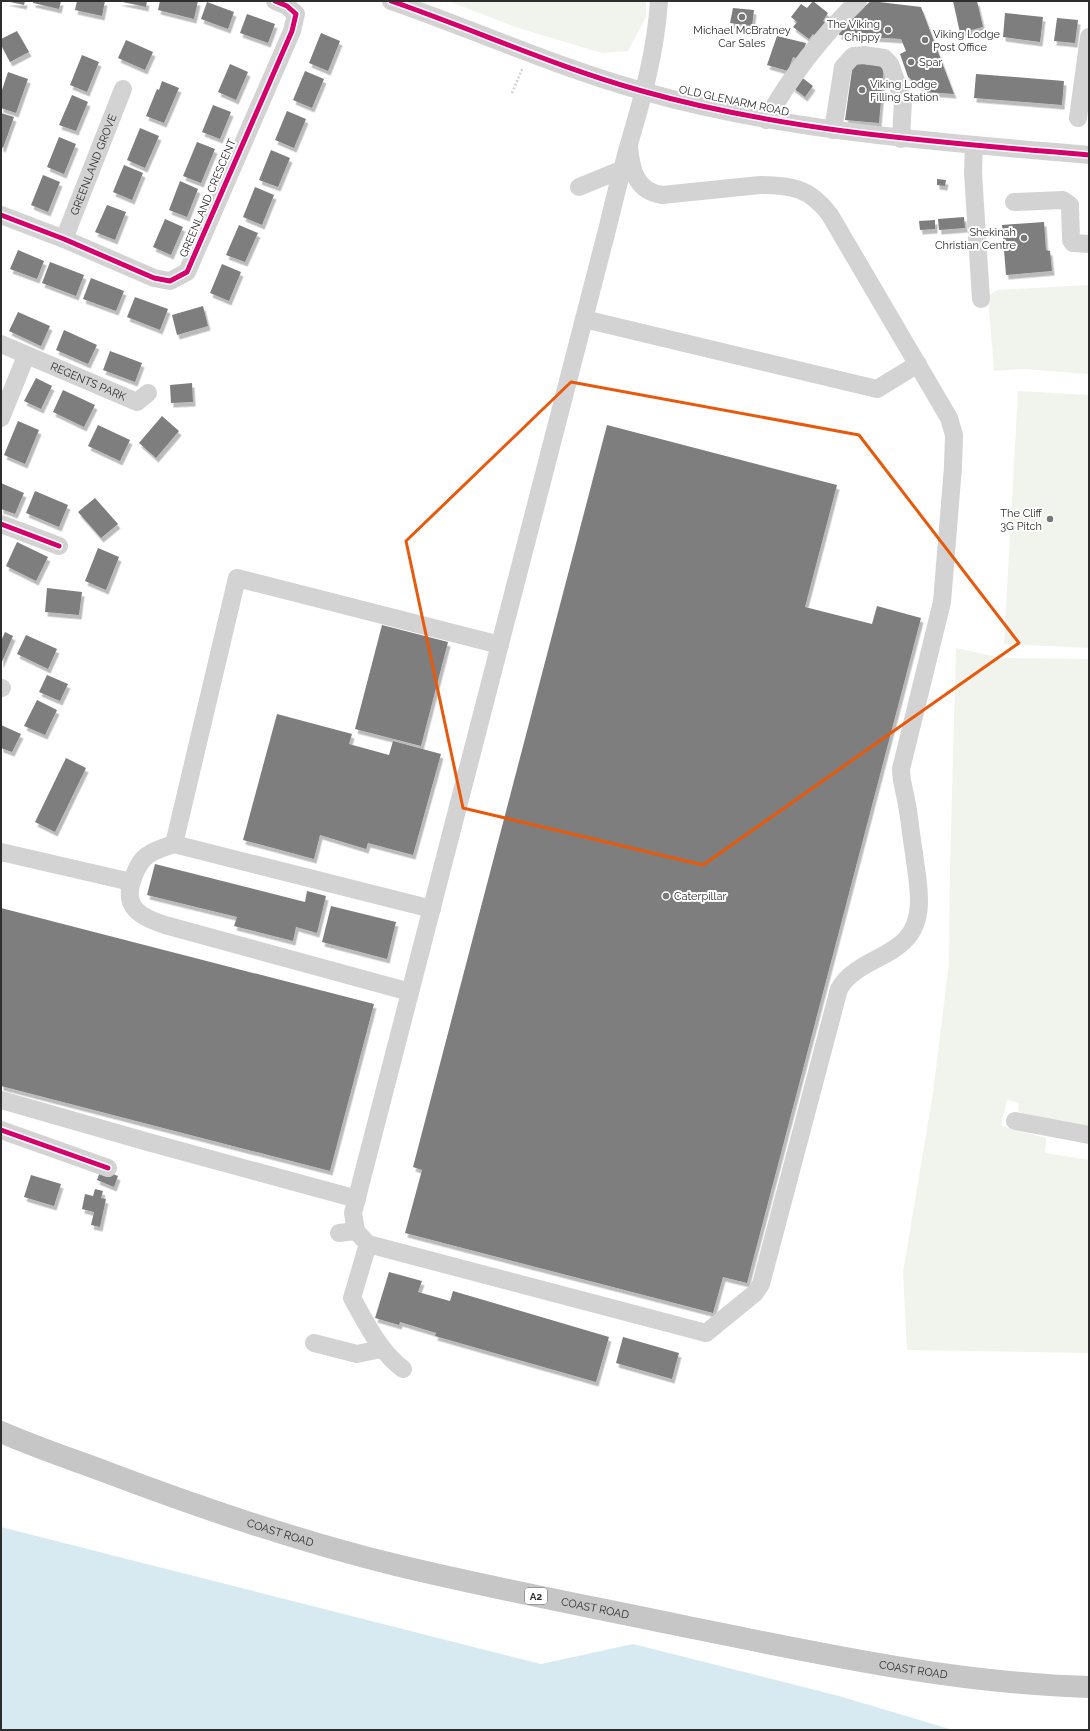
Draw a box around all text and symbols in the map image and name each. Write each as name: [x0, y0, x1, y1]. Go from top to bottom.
marker: Michael McBratney Car Sales: [737, 12, 747, 22]
place label: The Viking Chippy: [827, 18, 880, 44]
place label: Michael McBratney Car Sales: [693, 24, 791, 50]
marker: The Viking Chippy: [883, 25, 893, 35]
place label: Viking Lodge Post Office: [933, 28, 1001, 54]
marker: Viking Lodge Post Office: [920, 35, 930, 45]
place label: Spar: [919, 56, 942, 69]
marker: Spar: [906, 57, 916, 67]
place label: Viking Lodge Filling Station: [870, 78, 939, 104]
street label: OLD GLENARM ROAD: [678, 83, 790, 119]
marker: Viking Lodge Filling Station: [857, 85, 867, 95]
street label: GREENLAND GROVE: [68, 112, 119, 217]
street label: GREENLAND CRESCENT: [177, 137, 239, 259]
place label: Shekinah Christian Centre: [935, 226, 1017, 252]
marker: Shekinah Christian Centre: [1019, 233, 1029, 243]
street label: REGENTS PARK: [49, 359, 129, 404]
place label: The Cliff 3G Pitch: [1000, 507, 1043, 533]
marker: The Cliff 3G Pitch: [1045, 514, 1055, 524]
place label: Caterpillar: [674, 890, 727, 903]
marker: Caterpillar: [661, 891, 671, 901]
street label: COAST ROAD: [245, 1516, 315, 1549]
road number: A2: [525, 1588, 547, 1604]
street label: COAST ROAD: [560, 1595, 631, 1621]
street label: COAST ROAD: [878, 1658, 949, 1681]

